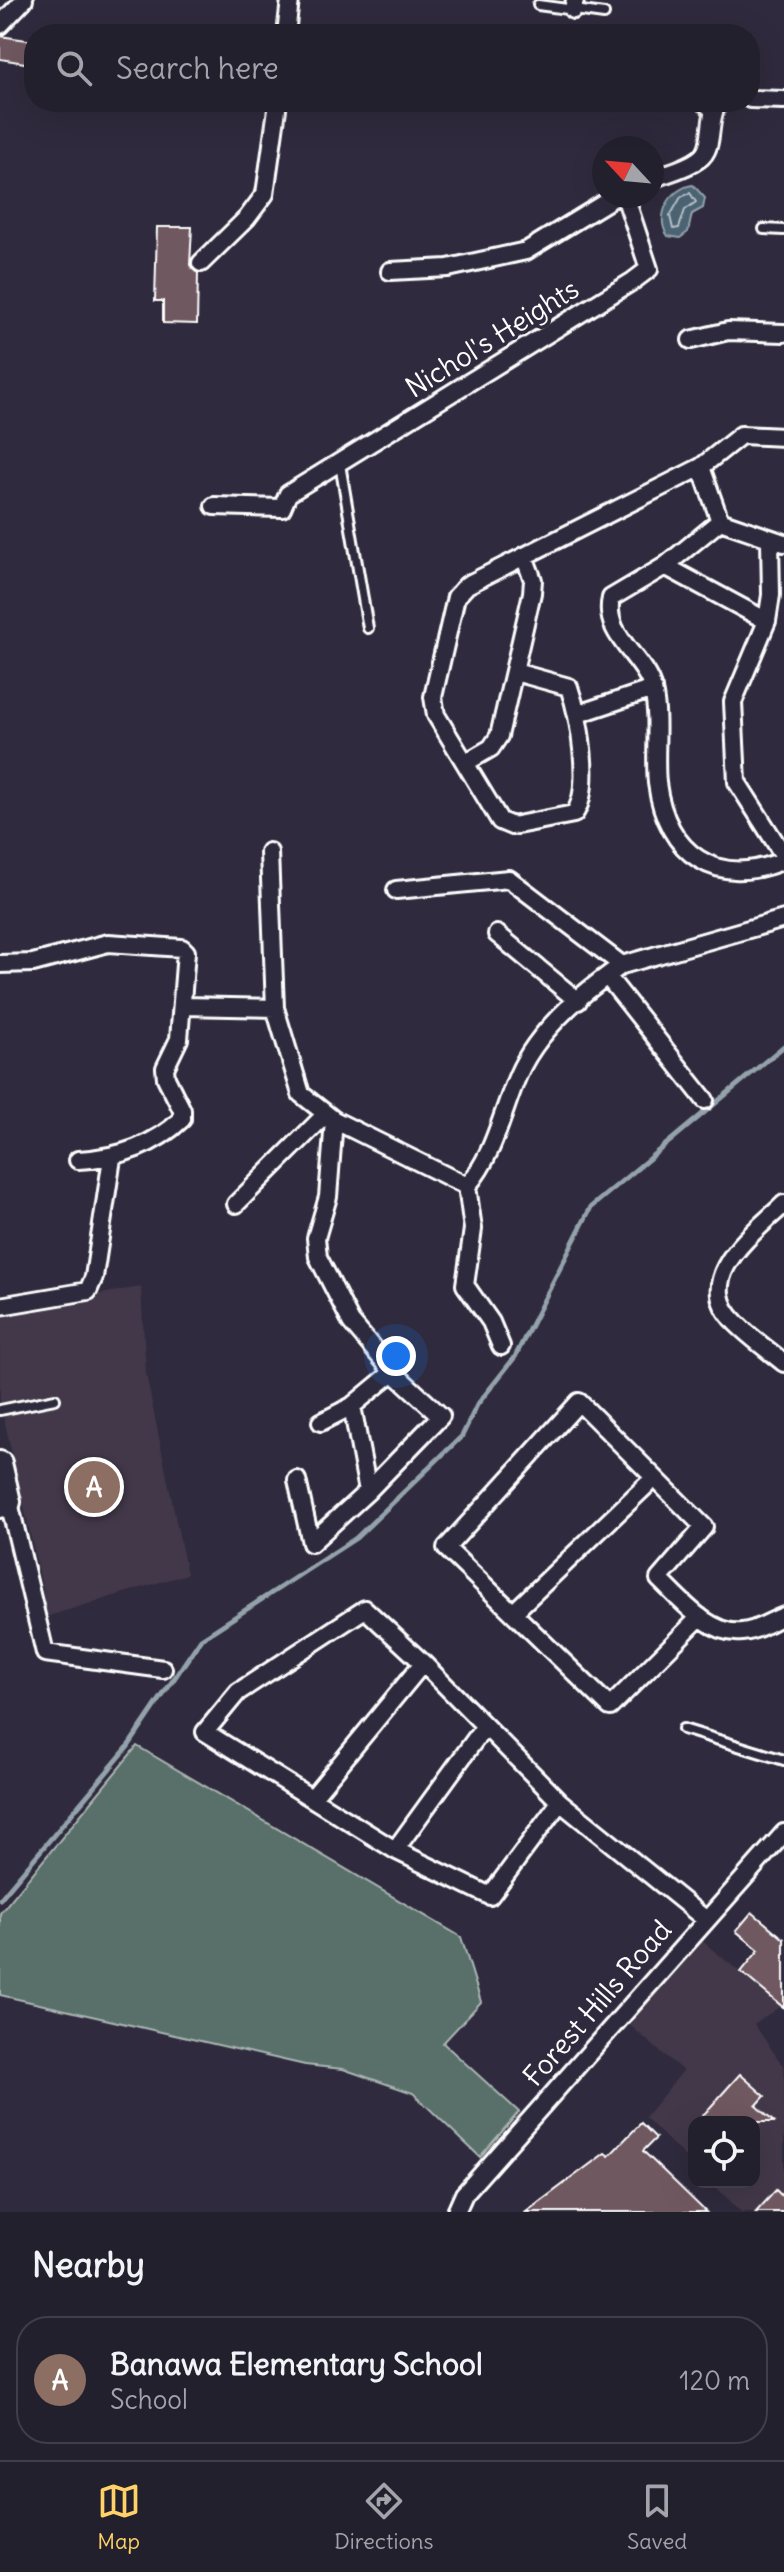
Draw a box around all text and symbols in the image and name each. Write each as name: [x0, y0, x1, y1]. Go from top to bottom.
search box: [24, 24, 760, 112]
icon: search: [52, 46, 96, 90]
text: Search here: [116, 49, 279, 87]
north arrow: [592, 136, 664, 208]
street label: Nichol's Heights: [399, 270, 585, 406]
your location: [376, 1336, 416, 1376]
pin: A: [68, 1457, 120, 1517]
street label: Forest Hills Road: [515, 1912, 679, 2094]
map controls: [688, 2116, 760, 2188]
button: locate: [688, 2116, 760, 2188]
text: Nearby: [32, 2243, 145, 2286]
text: Banawa Elementary School: [110, 2345, 483, 2383]
text: A: [52, 2364, 68, 2397]
text: 120 m: [679, 2364, 750, 2397]
text: School: [110, 2383, 188, 2416]
tab: Map: [97, 2479, 141, 2555]
tab: Directions: [334, 2479, 434, 2555]
tab: Saved: [627, 2479, 687, 2555]

